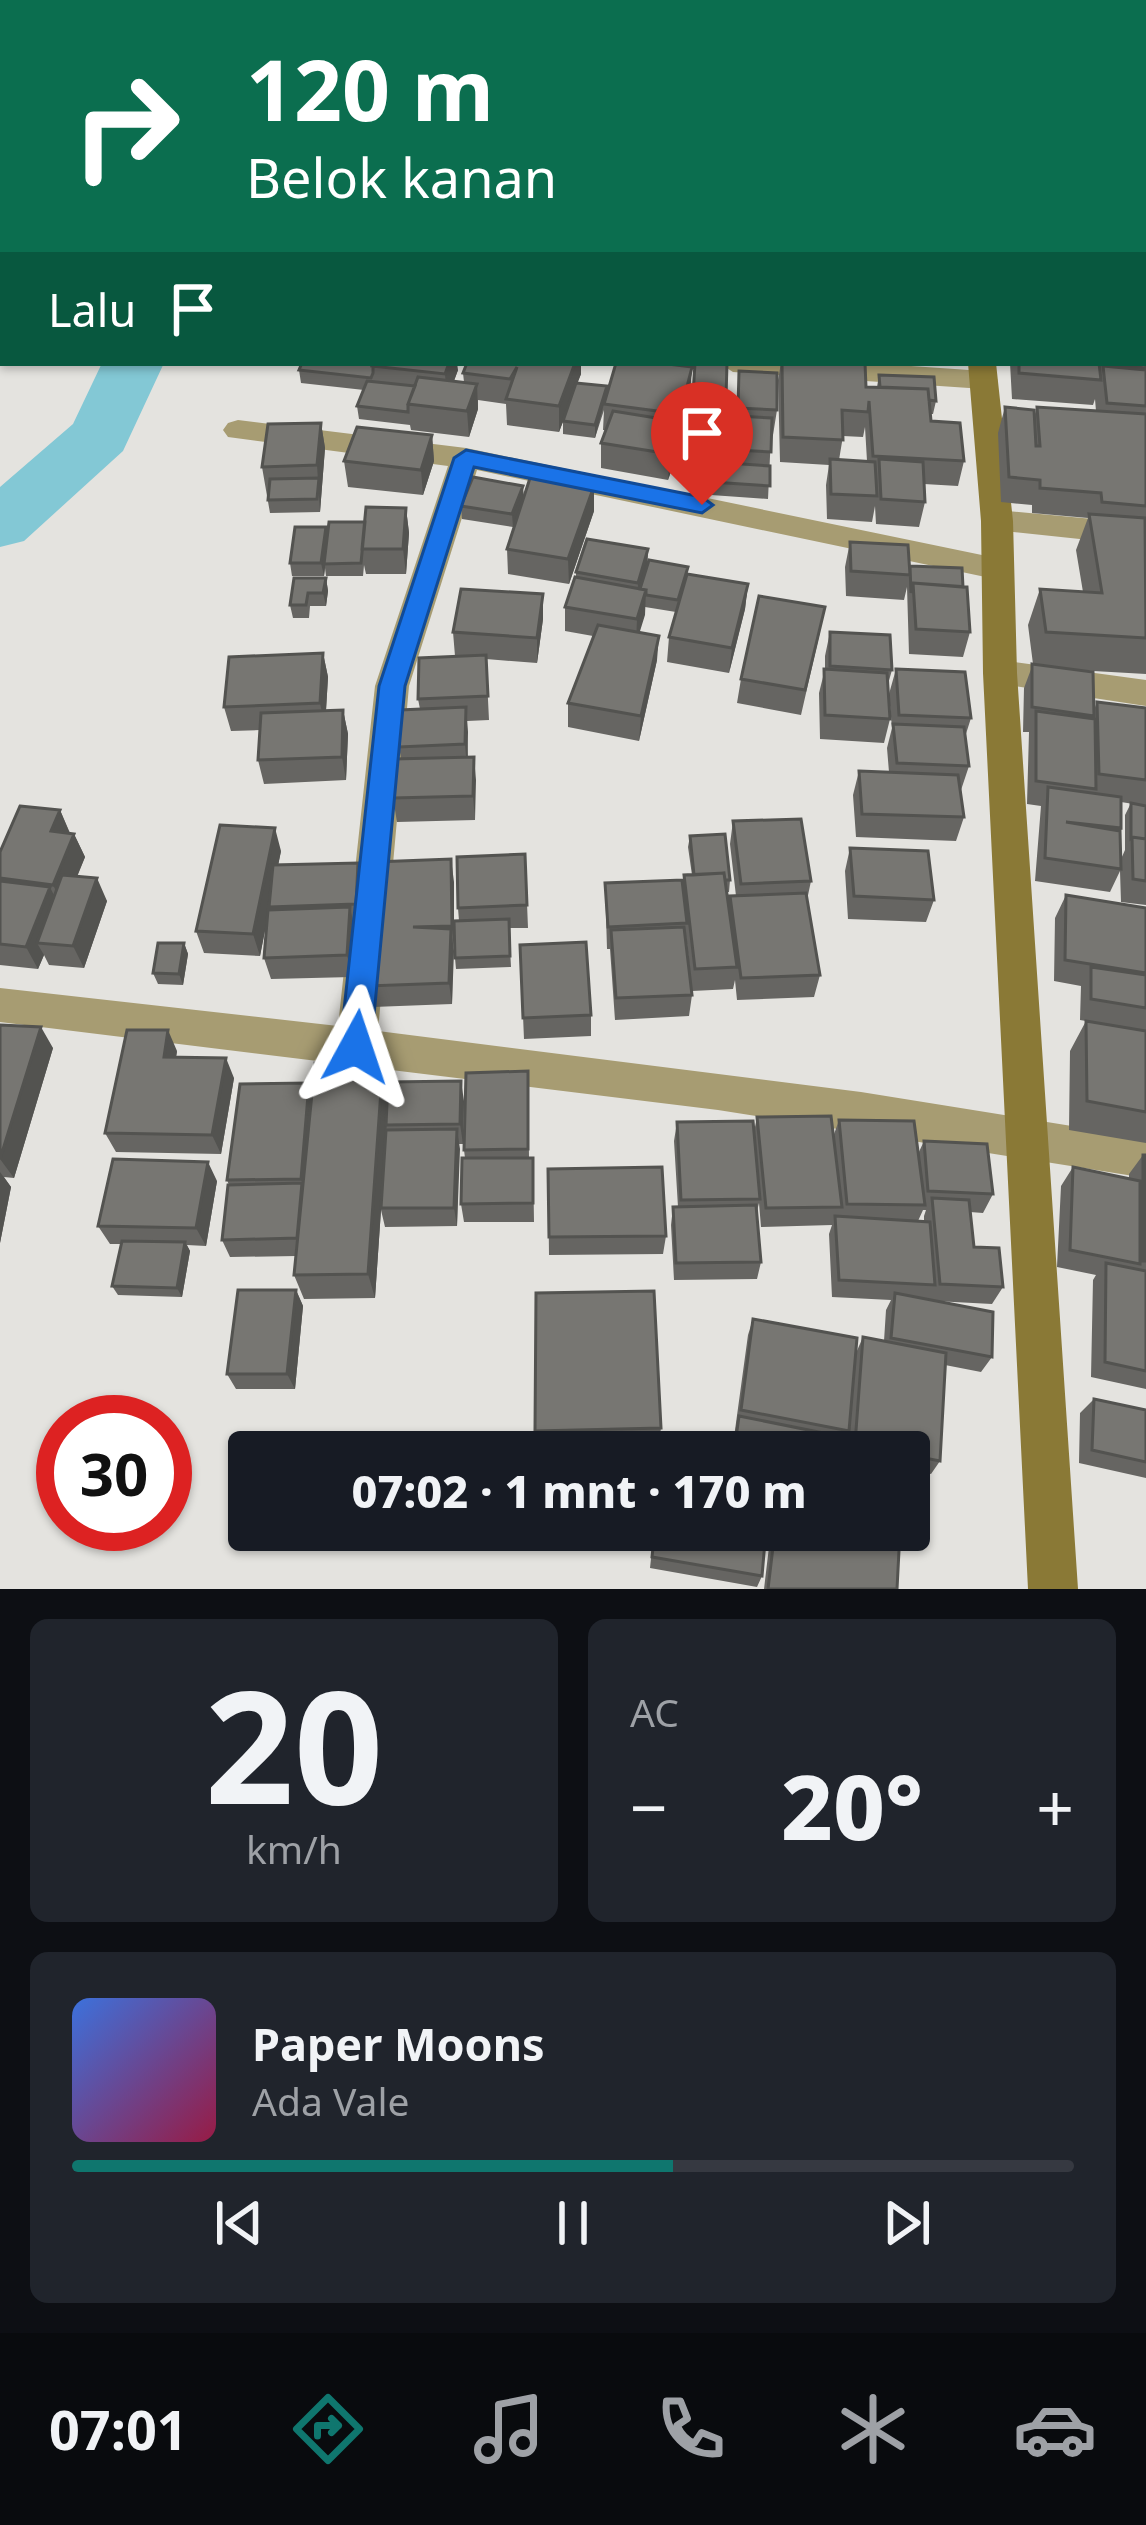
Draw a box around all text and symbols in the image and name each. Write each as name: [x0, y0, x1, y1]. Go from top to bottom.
text: 120 m: [246, 31, 494, 146]
icon: right: [48, 48, 204, 204]
text: Belok kanan: [246, 140, 557, 214]
icon: arrive: [160, 276, 226, 342]
text: Lalu: [48, 279, 136, 340]
pin: [651, 382, 753, 505]
icon: arrive: [669, 400, 735, 466]
position arrow: [293, 984, 419, 1110]
speed limit sign: 30: [36, 1395, 192, 1551]
text: 07:02 · 1 mnt · 170 m: [351, 1460, 807, 1521]
text: 20: [205, 1637, 383, 1850]
text: AC: [630, 1685, 679, 1738]
text: 20°: [781, 1744, 923, 1866]
text: −: [630, 1761, 668, 1851]
text: +: [1036, 1761, 1074, 1851]
text: km/h: [246, 1822, 342, 1875]
text: Paper Moons: [252, 2013, 545, 2074]
text: Ada Vale: [252, 2074, 409, 2127]
icon: previous: [206, 2190, 272, 2256]
icon: pause: [540, 2190, 606, 2256]
icon: next: [874, 2190, 940, 2256]
icon: directions: [286, 2387, 370, 2471]
icon: music: [467, 2387, 551, 2471]
icon: phone: [649, 2387, 733, 2471]
icon: climate: [831, 2387, 915, 2471]
icon: car: [1013, 2387, 1097, 2471]
text: 07:01: [49, 2392, 188, 2466]

